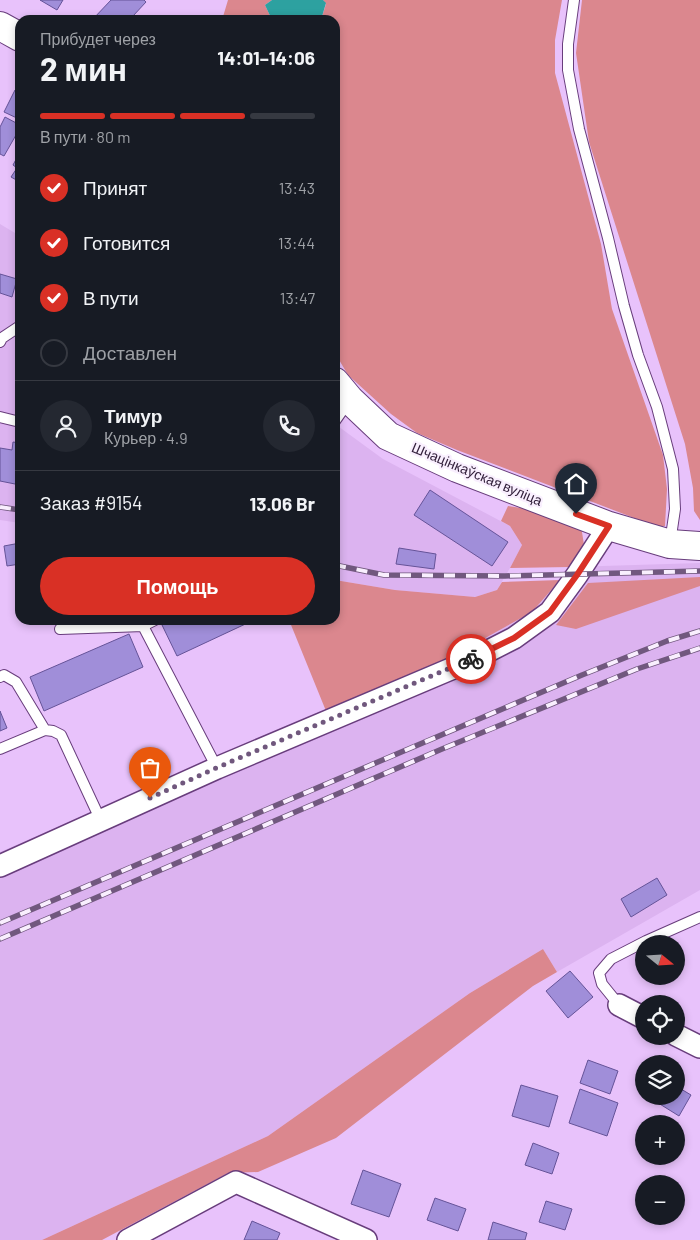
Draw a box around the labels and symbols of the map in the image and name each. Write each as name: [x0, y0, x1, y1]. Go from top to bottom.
street label: Шчацінкаўская вуліца: [409, 438, 545, 509]
pin: [555, 463, 597, 514]
courier: [446, 634, 496, 684]
pin: [129, 747, 171, 798]
north arrow: [635, 935, 685, 985]

